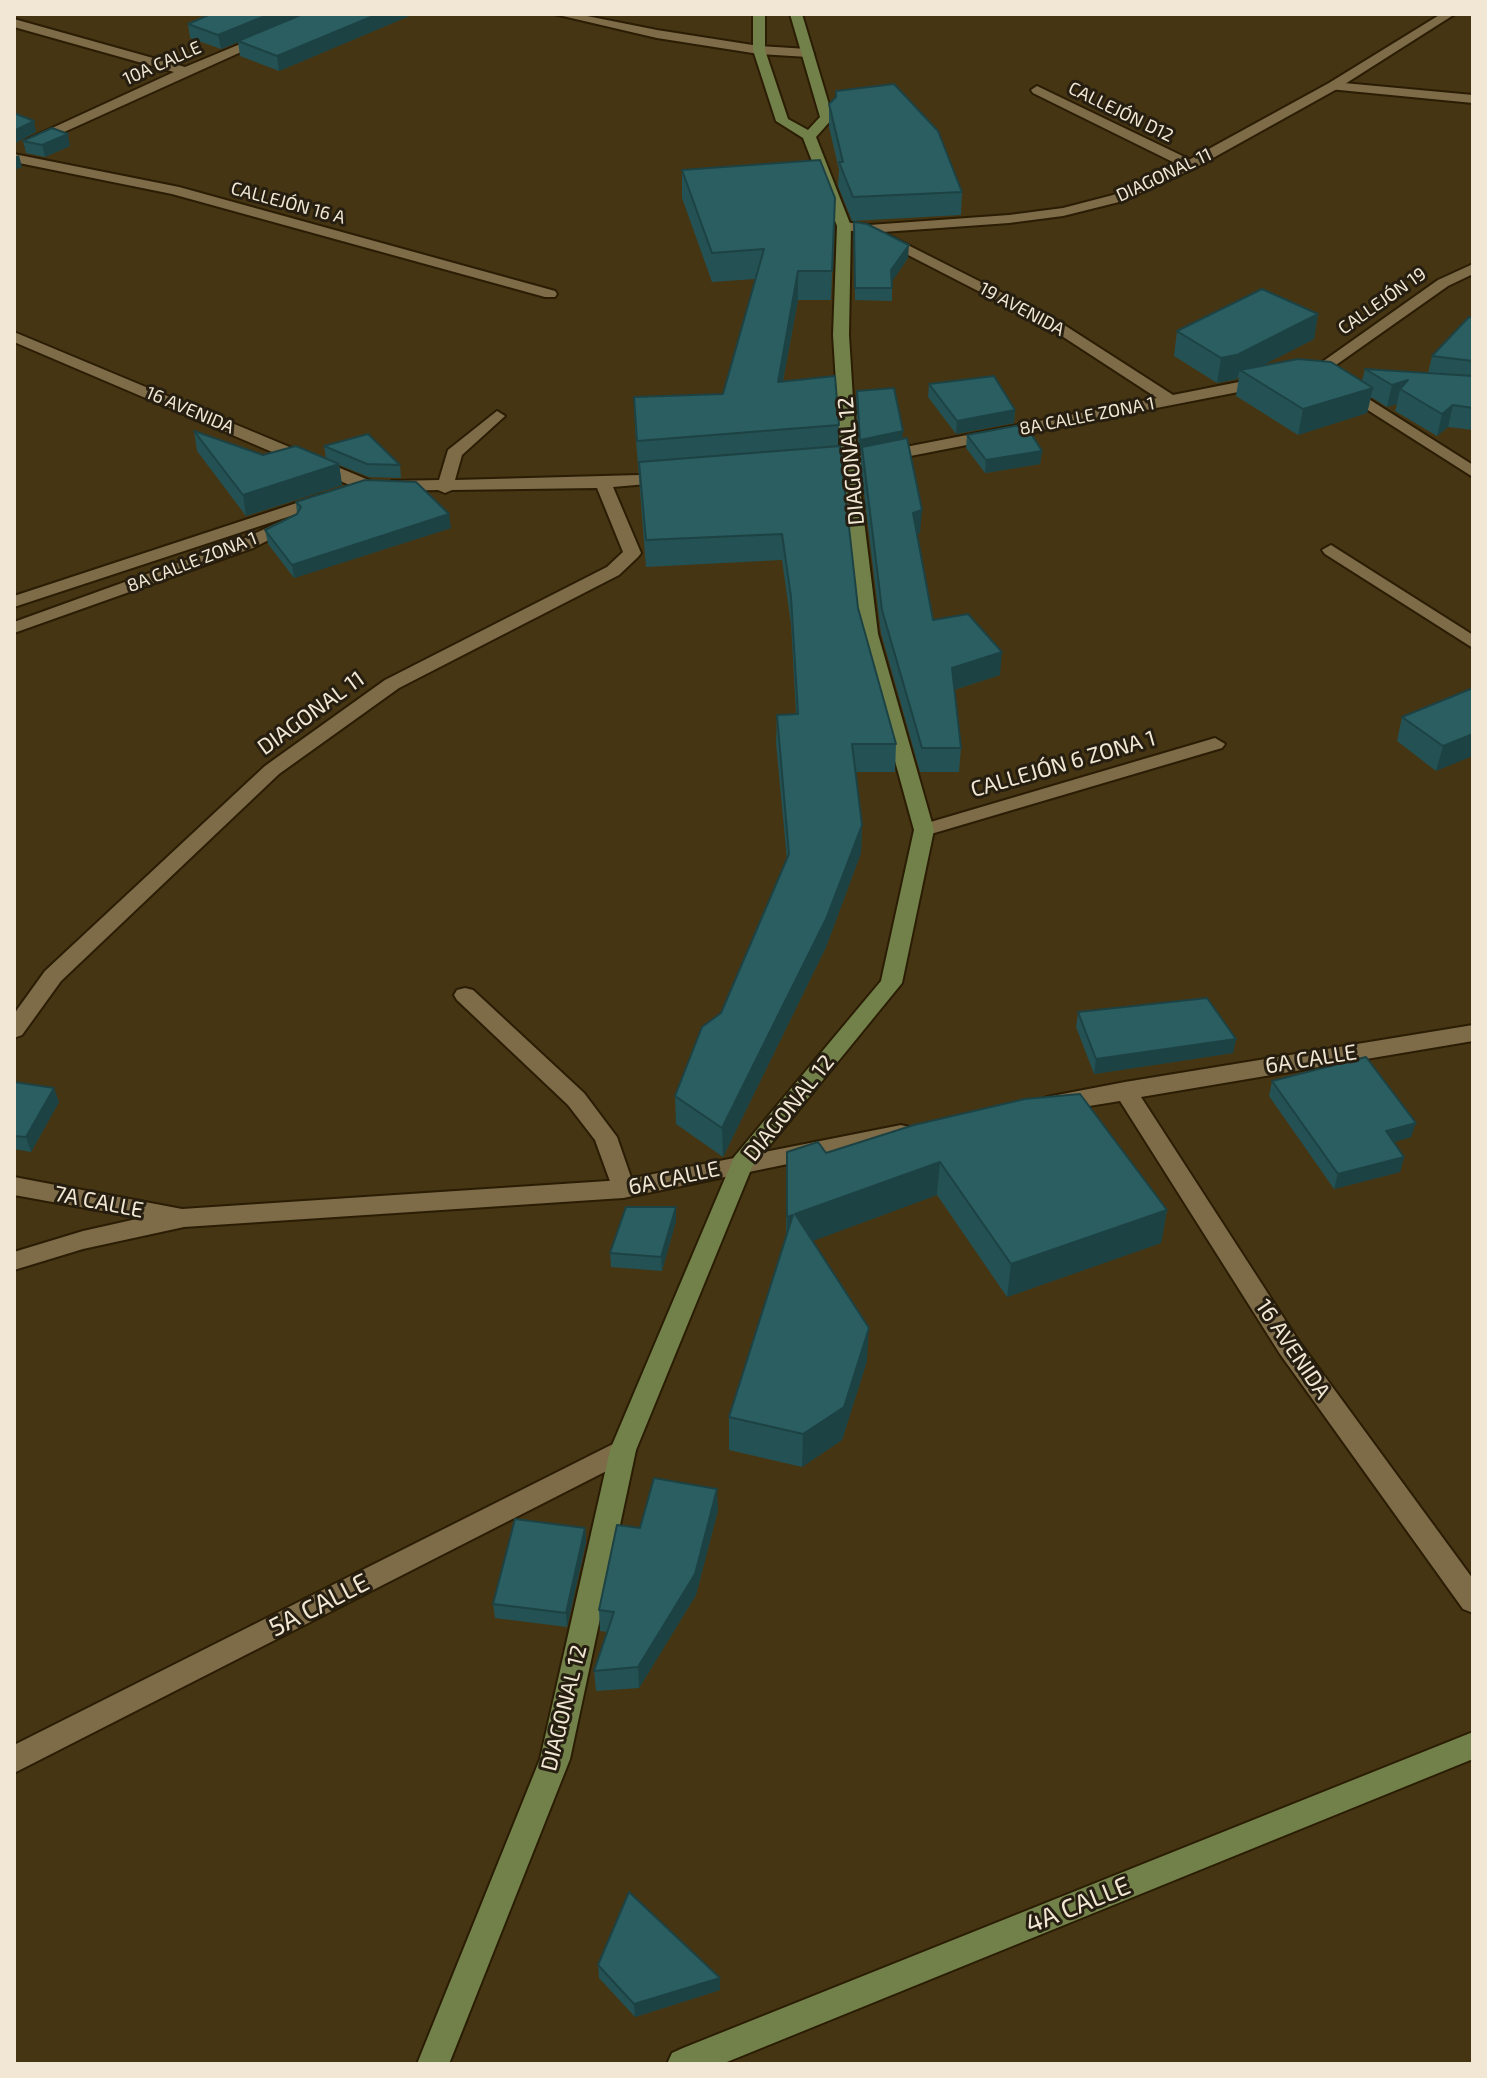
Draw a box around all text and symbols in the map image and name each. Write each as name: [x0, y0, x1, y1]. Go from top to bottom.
street label: 10A CALLE: [120, 36, 204, 90]
street label: CALLEJÓN D12: [1065, 77, 1177, 147]
street label: DIAGONAL 11: [1113, 144, 1215, 206]
street label: CALLEJÓN 16 A: [228, 177, 348, 229]
street label: CALLEJÓN 19: [1334, 263, 1430, 339]
street label: 19 AVENIDA: [976, 277, 1068, 341]
street label: 16 AVENIDA: [143, 382, 237, 438]
street label: 8A CALLE ZONA 1: [1018, 392, 1156, 440]
street label: DIAGONAL 12: [832, 396, 870, 526]
street label: 8A CALLE ZONA 1: [124, 527, 260, 597]
street label: DIAGONAL 11: [253, 665, 369, 761]
street label: CALLEJÓN 6 ZONA 1: [968, 725, 1158, 803]
street label: 6A CALLE: [1263, 1039, 1359, 1079]
street label: DIAGONAL 12: [738, 1050, 840, 1166]
street label: 6A CALLE: [626, 1155, 722, 1201]
street label: 7A CALLE: [52, 1180, 146, 1224]
street label: 16 AVENIDA: [1250, 1294, 1336, 1404]
street label: 5A CALLE: [264, 1567, 374, 1643]
street label: DIAGONAL 12: [536, 1642, 592, 1774]
street label: 4A CALLE: [1021, 1870, 1135, 1940]

